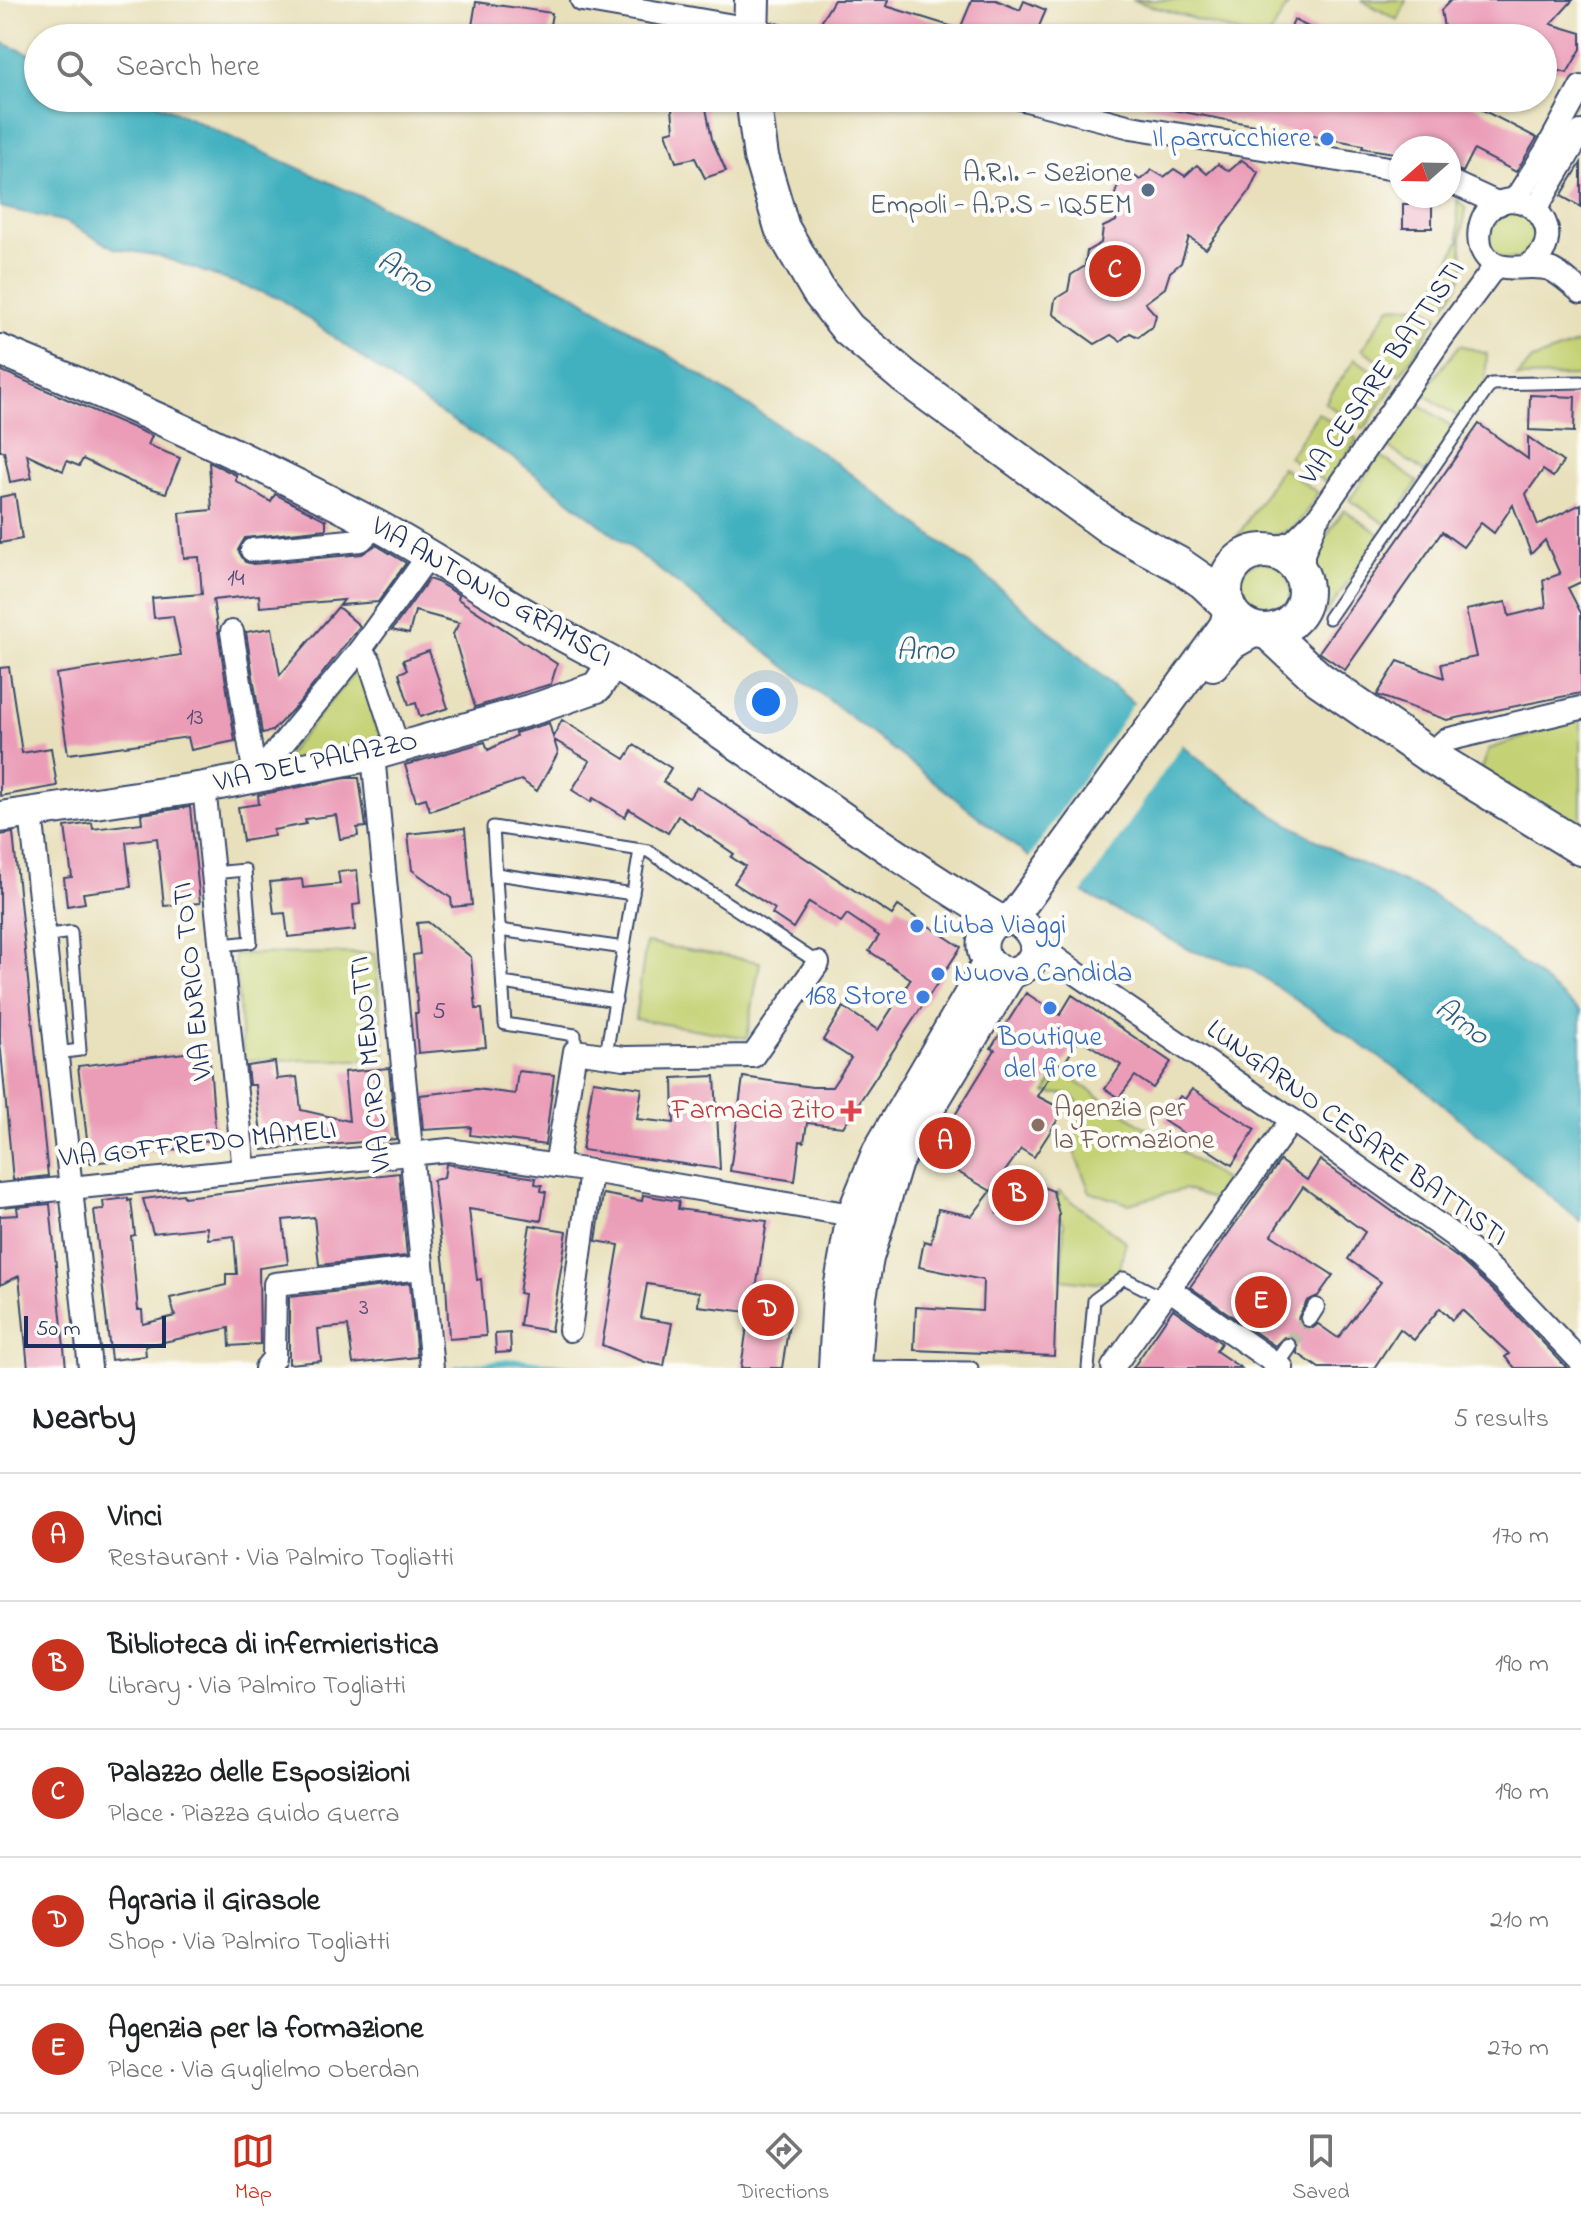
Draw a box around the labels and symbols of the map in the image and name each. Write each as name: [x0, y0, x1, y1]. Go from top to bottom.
place label: Il parrucchiere: [1152, 119, 1311, 160]
marker: Il parrucchiere: [1318, 130, 1336, 148]
north arrow: [1389, 136, 1461, 208]
place label: A.R.I. - Sezione Empoli - A.P.S - IQ5EM: [870, 154, 1132, 227]
marker: A.R.I. - Sezione Empoli - A.P.S - IQ5EM: [1139, 181, 1157, 199]
water label: Arno: [368, 240, 441, 308]
pin: C: [1089, 241, 1141, 301]
street label: VIA CESARE BATTISTI: [1289, 252, 1476, 495]
street label: VIA ANTONIO GRAMSCI: [362, 507, 619, 679]
house number: 14: [227, 562, 245, 597]
water label: Arno: [896, 630, 955, 674]
your location: [746, 682, 786, 722]
house number: 13: [186, 701, 204, 736]
street label: VIA DEL PALAZZO: [209, 721, 422, 805]
street label: VIA ENRICO TOTI: [163, 880, 225, 1083]
place label: Liuba Viaggi: [933, 906, 1066, 947]
marker: Liuba Viaggi: [908, 917, 926, 935]
street label: VIA CIRO MENOTTI: [340, 954, 404, 1175]
place label: Nuova Candida: [954, 954, 1132, 995]
marker: Nuova Candida: [929, 965, 947, 983]
place label: 168 Store: [805, 977, 907, 1018]
marker: 168 Store: [914, 988, 932, 1006]
water label: Arno: [1425, 988, 1499, 1059]
house number: 5: [432, 995, 446, 1030]
marker: Boutique del fiore: [1041, 999, 1059, 1017]
street label: LUNGARNO CESARE BATTISTI: [1197, 1010, 1515, 1258]
place label: Boutique del fiore: [997, 1018, 1102, 1091]
place label: Agenzia per la Formazione: [1054, 1089, 1215, 1162]
place label: Farmacia Zito: [671, 1091, 835, 1132]
marker: Farmacia Zito: [842, 1102, 860, 1120]
street label: VIA GOFFREDO MAMELI: [56, 1110, 339, 1180]
pin: A: [919, 1113, 971, 1173]
marker: Agenzia per la Formazione: [1029, 1116, 1047, 1134]
pin: B: [992, 1165, 1044, 1225]
pin: E: [1235, 1272, 1287, 1332]
pin: D: [742, 1280, 794, 1340]
house number: 3: [359, 1291, 369, 1326]
scale bar: [24, 1312, 166, 1348]

